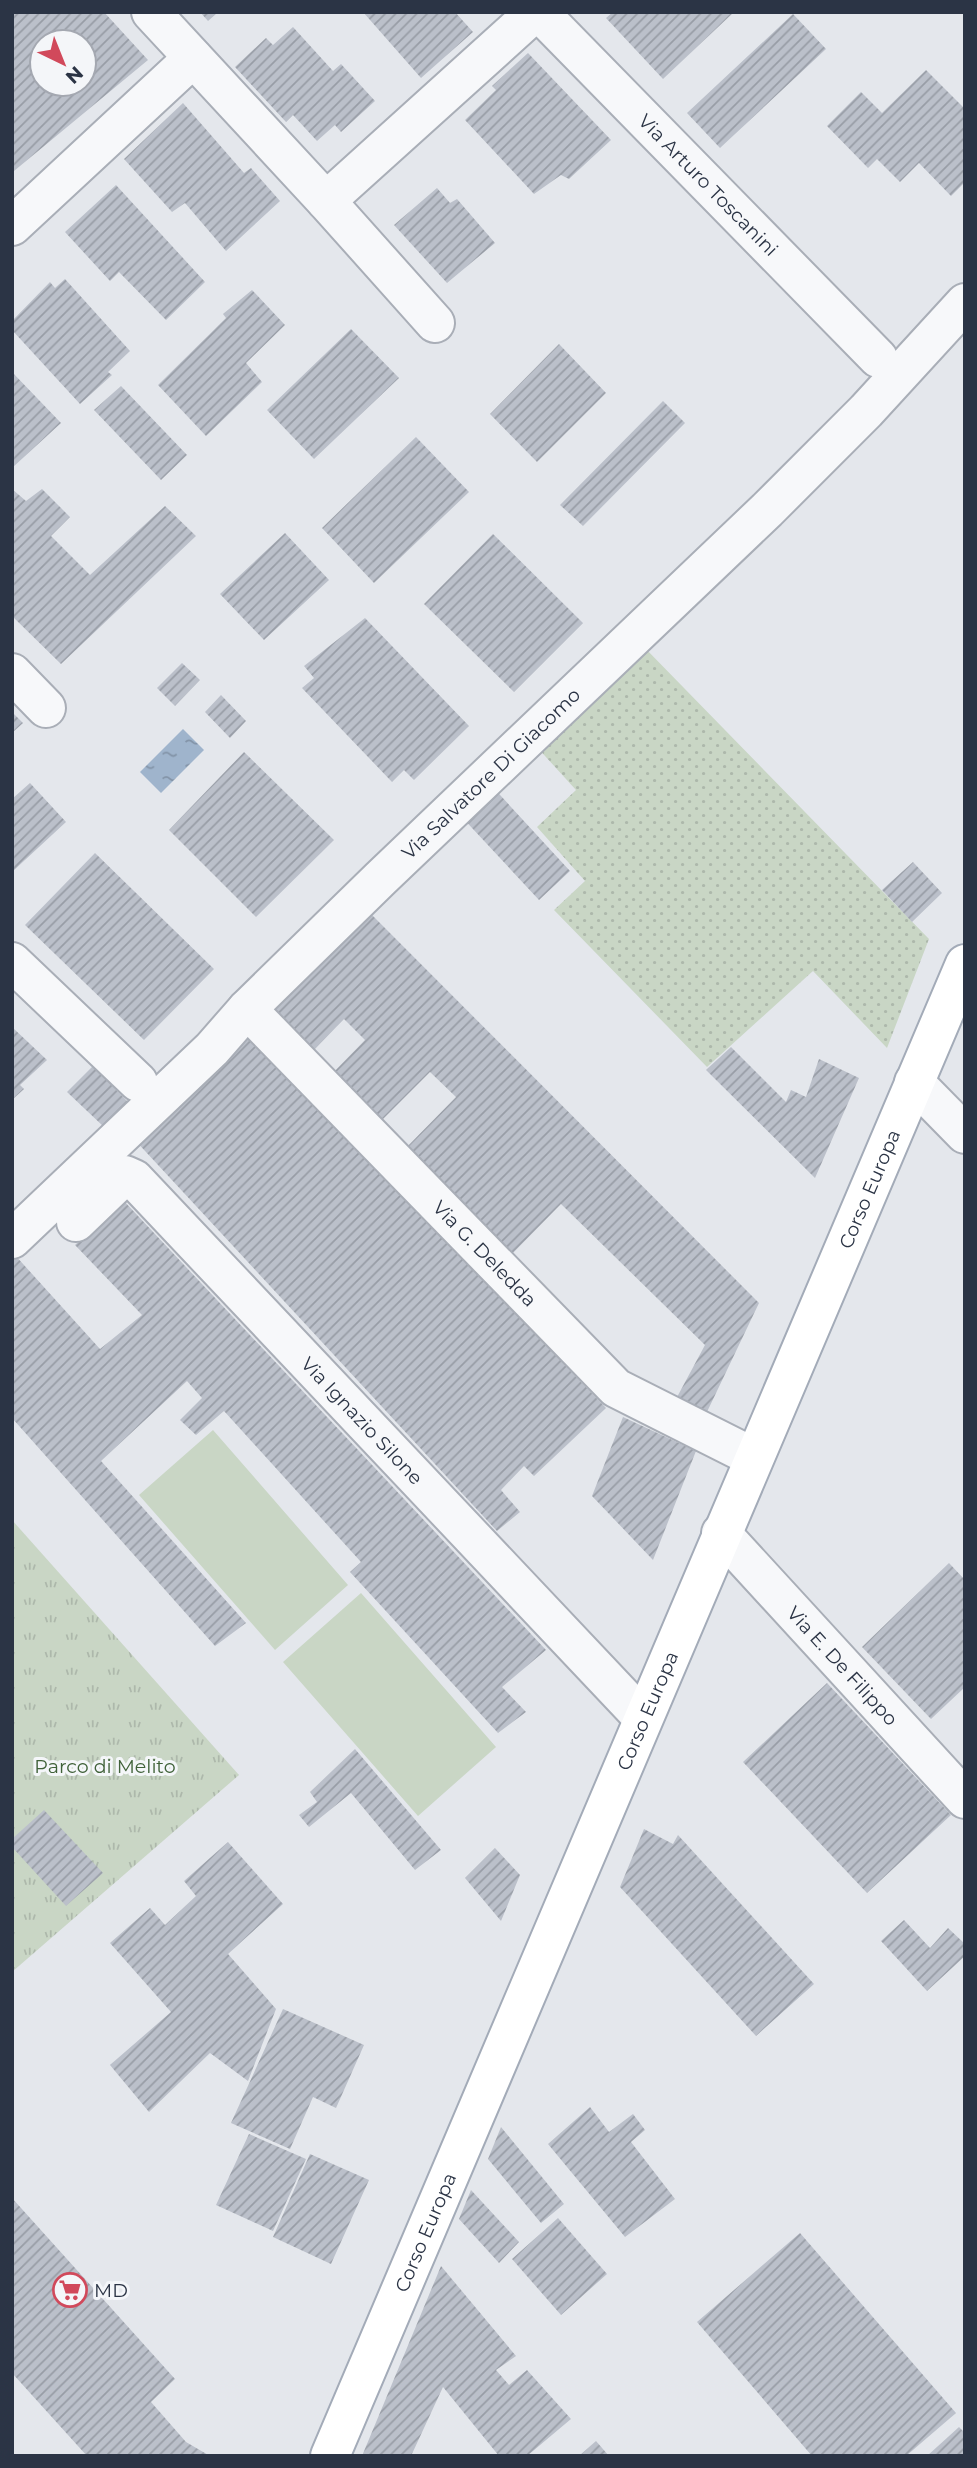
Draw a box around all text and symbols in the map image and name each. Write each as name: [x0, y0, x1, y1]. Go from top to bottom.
north arrow: [28, 28, 98, 98]
text: N: [61, 61, 88, 89]
street label: Via Arturo Toscanini: [633, 109, 783, 261]
street label: Via Salvatore Di Giacomo: [397, 683, 585, 864]
street label: Corso Europa: [834, 1126, 905, 1252]
street label: Via G. Deledda: [428, 1196, 541, 1311]
street label: Via Ignazio Silone: [296, 1352, 427, 1490]
street label: Via E. De Filippo: [782, 1602, 903, 1730]
street label: Corso Europa: [612, 1648, 683, 1774]
park label: Parco di Melito: [34, 1755, 176, 1778]
street label: Corso Europa: [390, 2169, 461, 2296]
supermarket icon: MD: [51, 2271, 89, 2309]
place label: MD: [94, 2279, 128, 2302]

